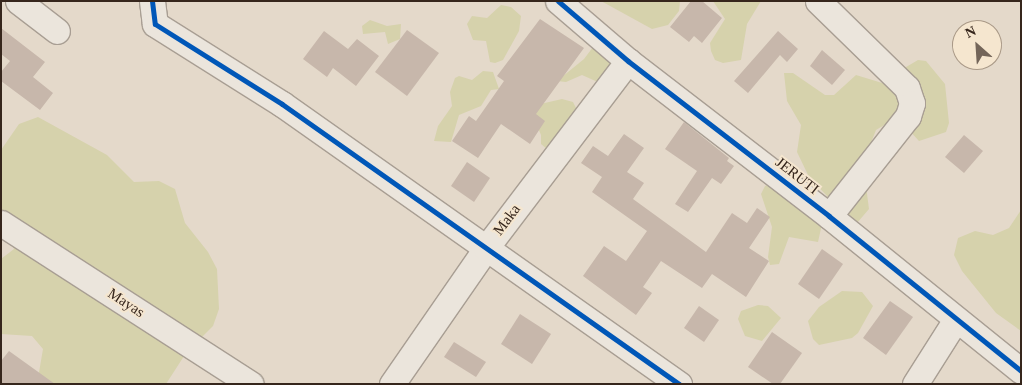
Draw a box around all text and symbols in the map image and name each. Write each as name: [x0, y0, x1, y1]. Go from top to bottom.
north arrow: [952, 20, 1002, 70]
text: N: [963, 23, 978, 41]
street label: JERUTI: [772, 154, 822, 198]
street label: Maka: [490, 201, 524, 239]
street label: Mayas: [104, 285, 148, 321]

